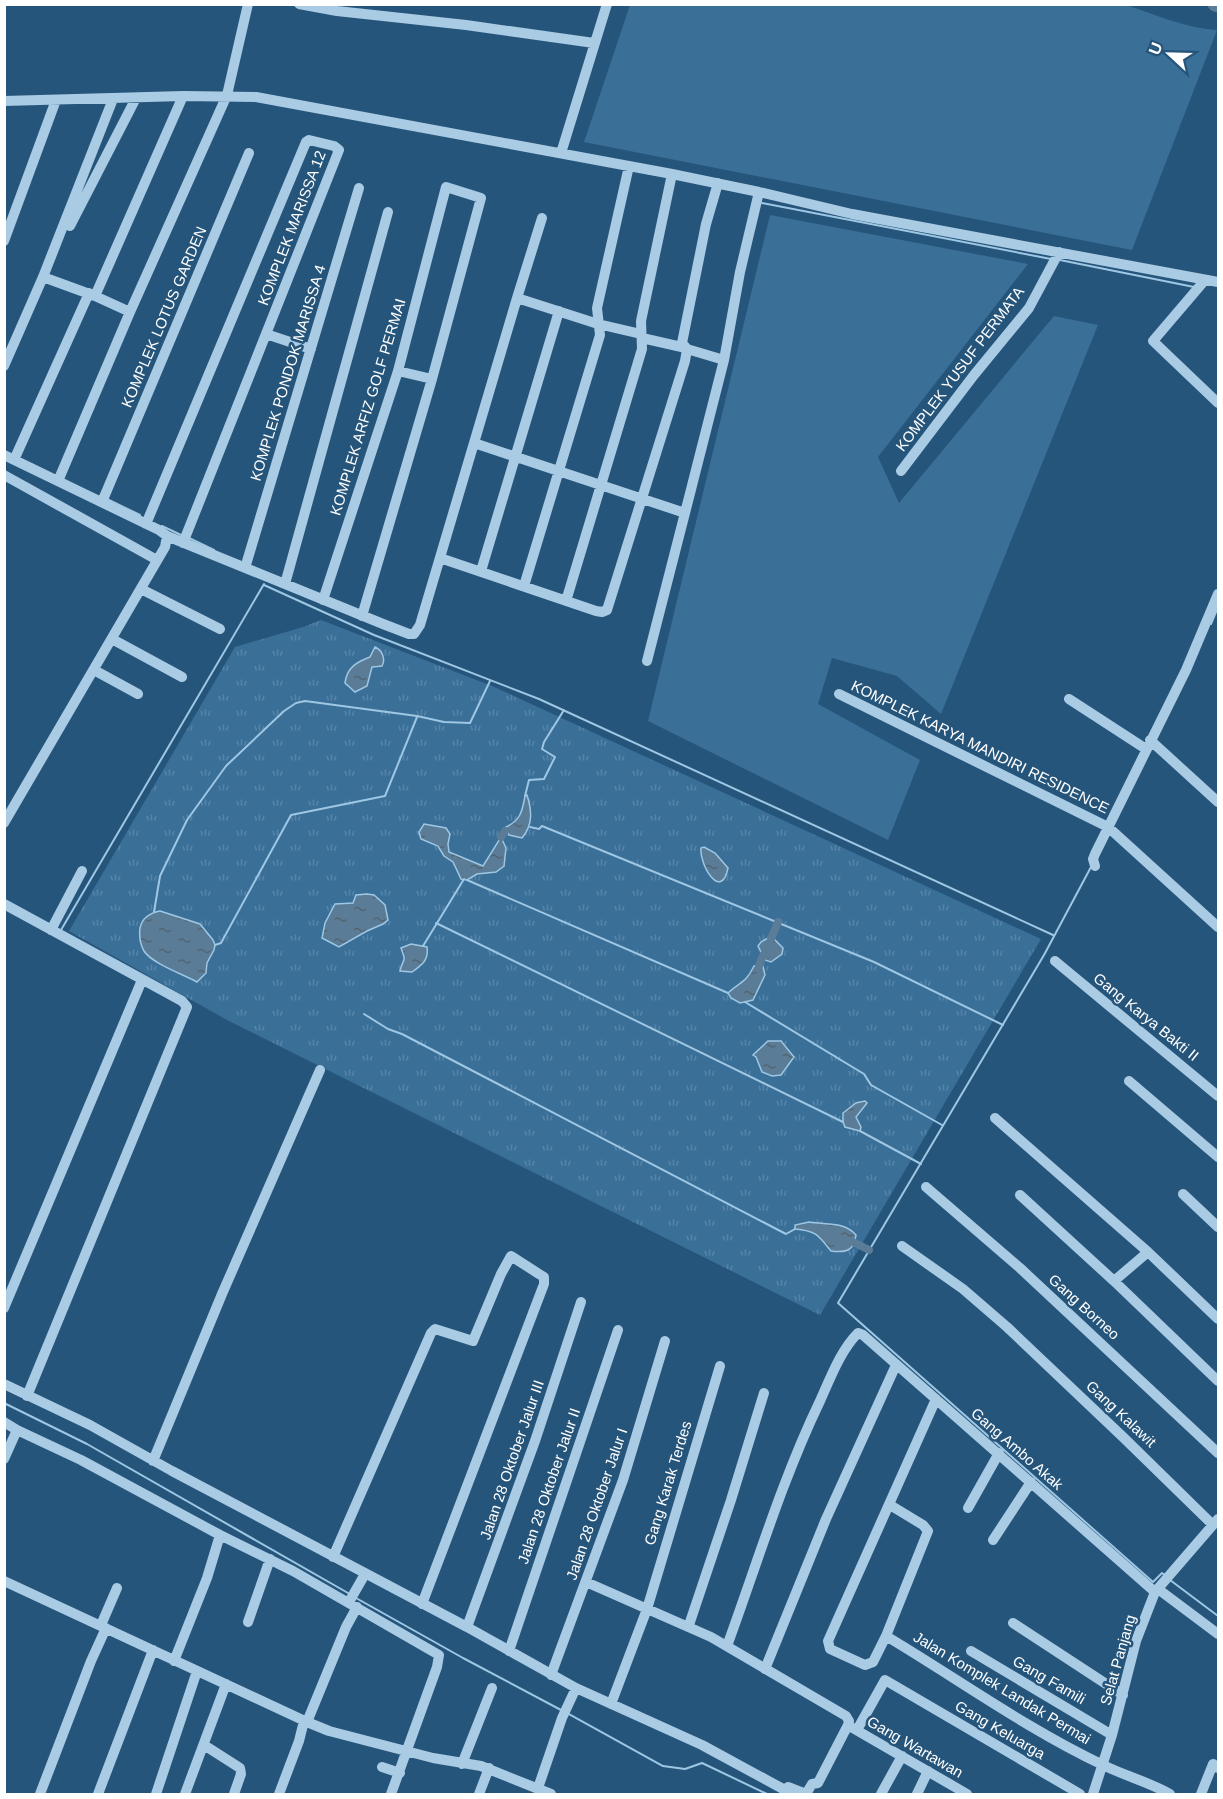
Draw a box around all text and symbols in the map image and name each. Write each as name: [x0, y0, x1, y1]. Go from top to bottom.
north arrow: [1139, 24, 1199, 84]
text: U: [1146, 40, 1166, 57]
street label: KOMPLEK MARISSA 12: [254, 148, 329, 308]
street label: KOMPLEK LOTUS GARDEN: [118, 224, 209, 410]
street label: KOMPLEK PONDOK MARISSA 4: [246, 263, 329, 483]
street label: KOMPLEK YUSUF PERMATA: [892, 283, 1027, 454]
street label: KOMPLEK ARFIZ GOLF PERMAI: [326, 296, 409, 517]
street label: KOMPLEK KARYA MANDIRI RESIDENCE: [849, 677, 1112, 817]
street label: Gang Karya Bakti II: [1090, 969, 1202, 1064]
street label: Gang Borneo: [1045, 1270, 1123, 1343]
street label: Gang Kalawit: [1083, 1377, 1160, 1451]
street label: Jalan 28 Oktober Jalur III: [476, 1378, 548, 1542]
street label: Gang Ambo Akak: [968, 1404, 1067, 1493]
street label: Jalan 28 Oktober Jalur II: [514, 1406, 584, 1566]
street label: Gang Karak Terdes: [641, 1419, 695, 1547]
street label: Jalan 28 Oktober Jalur I: [563, 1426, 630, 1582]
street label: Selat Panjang: [1096, 1613, 1139, 1707]
street label: Jalan Komplek Landak Permai: [911, 1628, 1094, 1747]
street label: Gang Famili: [1010, 1652, 1089, 1707]
street label: Gang Keluarga: [952, 1697, 1049, 1762]
street label: Gang Wartawan: [864, 1712, 966, 1781]

